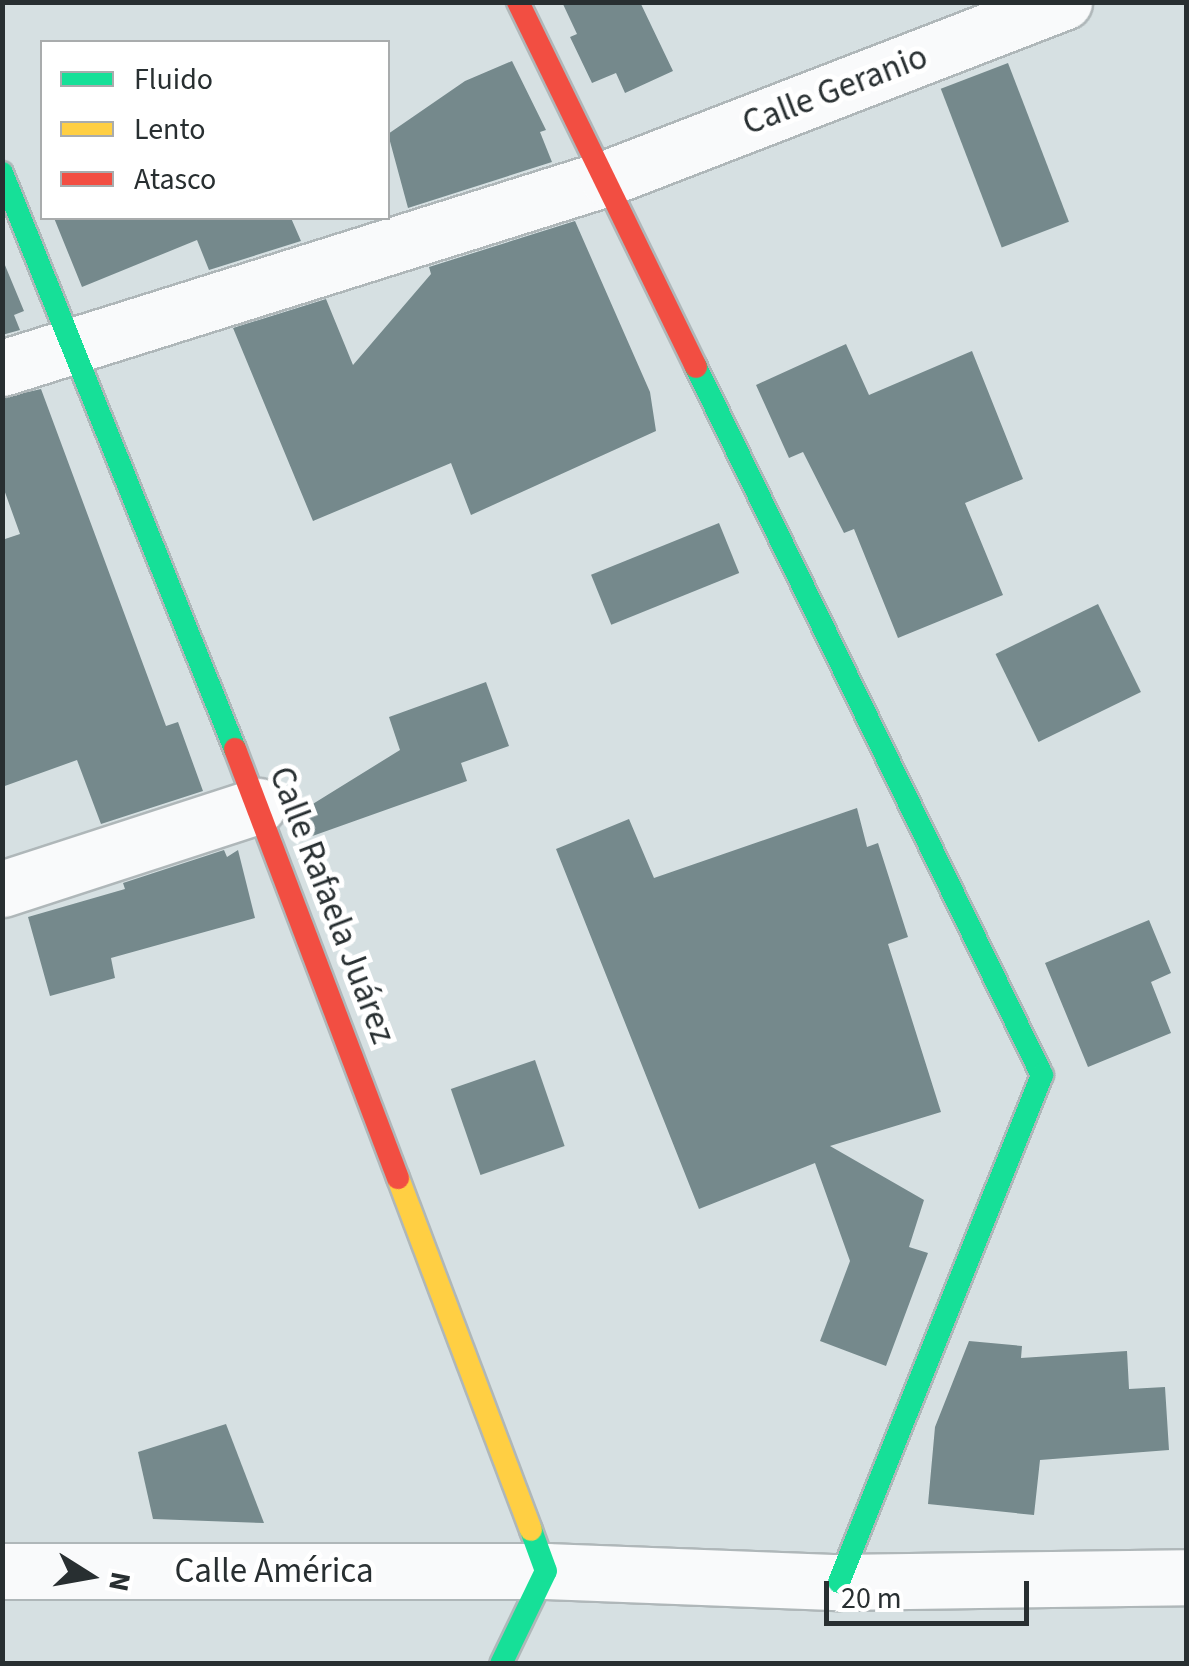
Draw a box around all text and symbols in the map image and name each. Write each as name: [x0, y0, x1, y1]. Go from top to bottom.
street label: Calle Geranio: [737, 36, 933, 144]
legend: [40, 40, 390, 220]
text: Fluido: [134, 58, 213, 101]
text: Lento: [134, 108, 206, 151]
text: Atasco: [134, 158, 216, 201]
street label: Calle Rafaela Juárez: [260, 761, 404, 1049]
north arrow: [40, 1526, 140, 1626]
street label: Calle América: [174, 1550, 374, 1592]
scale bar: [829, 1561, 1034, 1623]
text: N: [98, 1569, 141, 1595]
text: 20 m: [841, 1577, 902, 1620]

